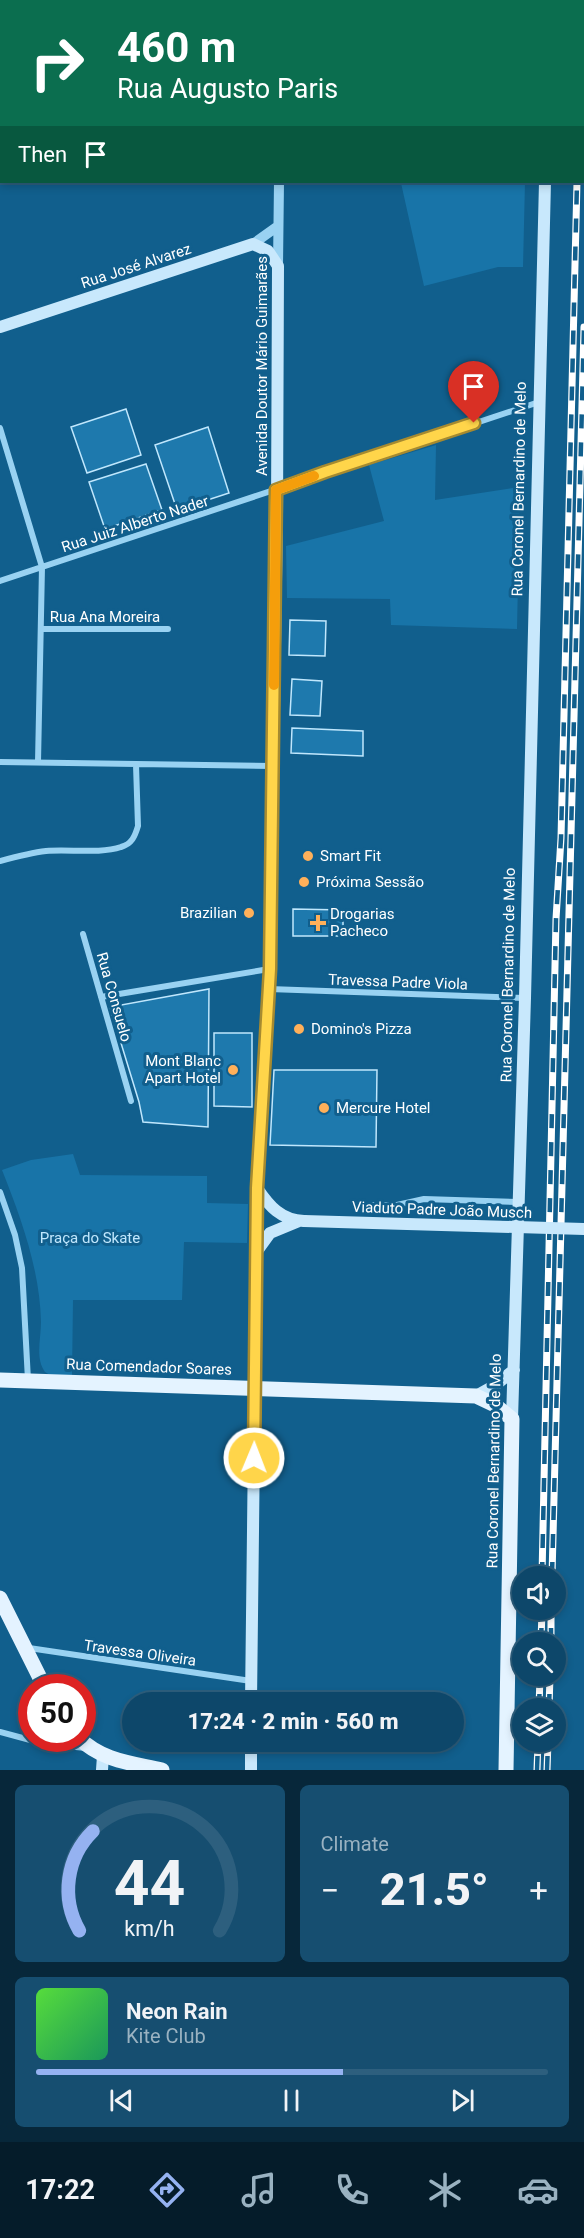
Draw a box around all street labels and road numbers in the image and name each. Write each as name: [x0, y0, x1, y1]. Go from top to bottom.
street label: Rua José Alvarez: [79, 240, 193, 292]
street label: Avenida Doutor Mário Guimarães: [253, 256, 271, 476]
street label: Rua Coronel Bernardino de Melo: [508, 382, 530, 596]
street label: Rua Juiz Alberto Nader: [59, 492, 211, 556]
street label: Rua Ana Moreira: [50, 608, 160, 626]
street label: Rua Coronel Bernardino de Melo: [497, 868, 519, 1082]
street label: Rua Consuelo: [93, 950, 135, 1044]
street label: Travessa Padre Viola: [328, 971, 468, 993]
street label: Viaduto Padre João Musch: [352, 1198, 532, 1222]
street label: Rua Coronel Bernardino de Melo: [483, 1354, 505, 1568]
street label: Rua Comendador Soares: [66, 1355, 232, 1379]
street label: Travessa Oliveira: [83, 1636, 197, 1670]

